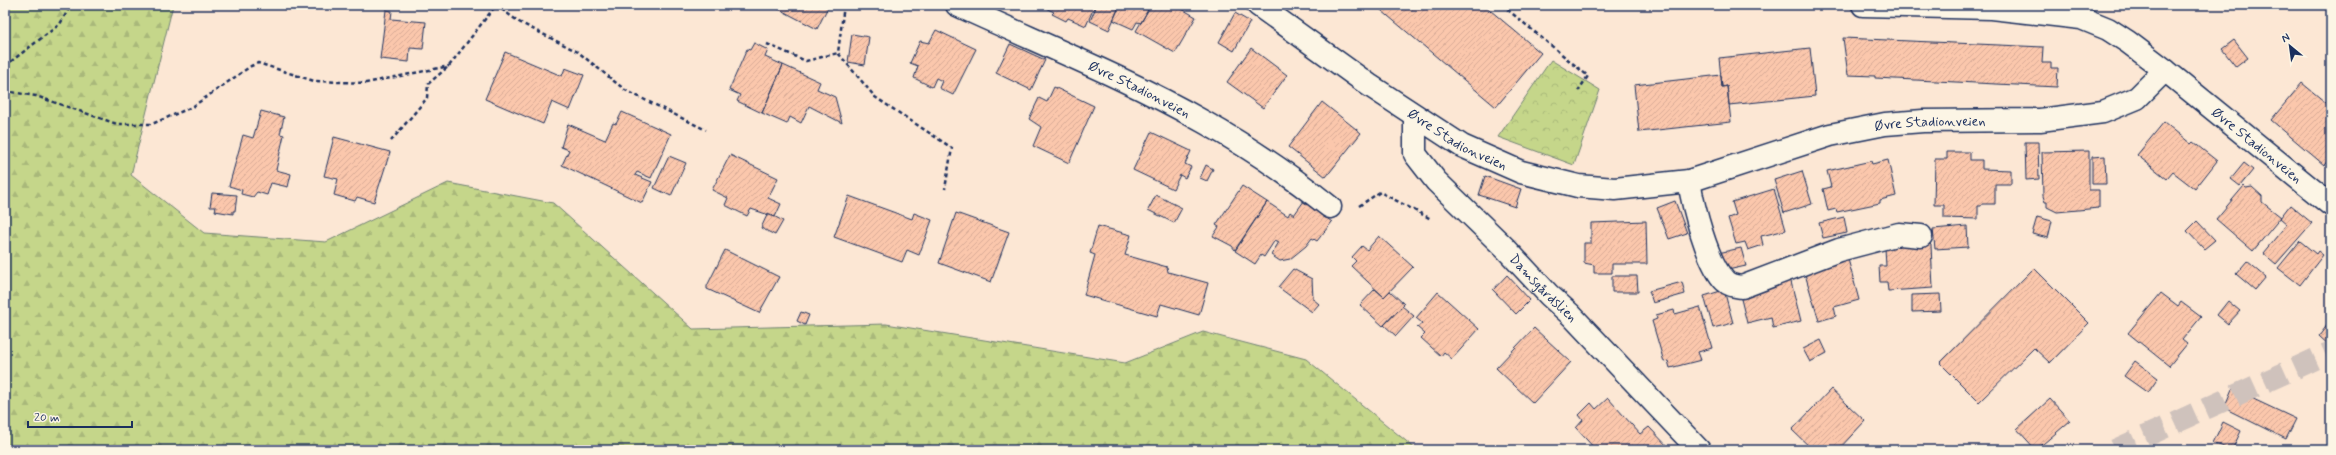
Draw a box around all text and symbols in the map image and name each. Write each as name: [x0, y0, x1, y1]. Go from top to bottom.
north arrow: [2270, 26, 2310, 66]
text: N: [2279, 30, 2292, 46]
street label: Øvre Stadionveien: [1085, 57, 1193, 123]
street label: Øvre Stadionveien: [2208, 104, 2306, 188]
street label: Øvre Stadionveien: [1404, 105, 1510, 175]
street label: Øvre Stadionveien: [1873, 112, 1986, 136]
street label: Damsgårdslien: [1505, 250, 1581, 326]
scale bar: [28, 403, 132, 429]
text: 20 m: [34, 410, 60, 426]

